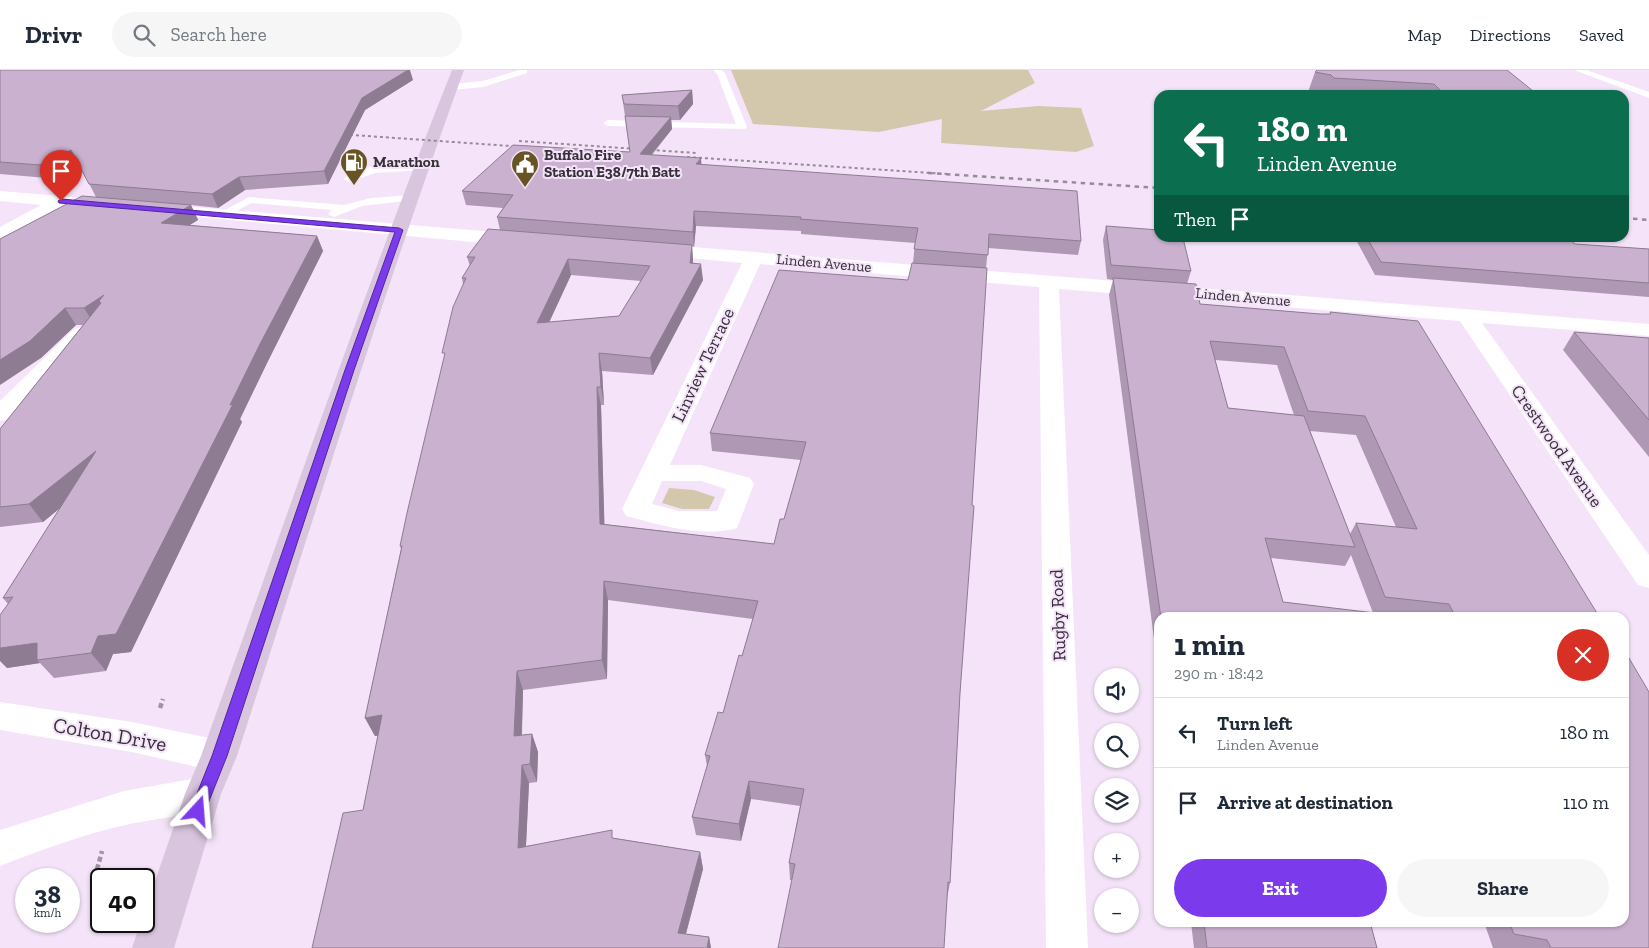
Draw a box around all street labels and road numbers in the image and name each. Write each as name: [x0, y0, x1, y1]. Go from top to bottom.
street label: Linden Avenue: [776, 250, 872, 276]
street label: Linden Avenue: [1195, 284, 1291, 310]
street label: Linview Terrace: [667, 304, 739, 426]
street label: Crestwood Avenue: [1506, 380, 1608, 512]
street label: Rugby Road: [1045, 569, 1071, 661]
street label: Colton Drive: [51, 712, 169, 756]

